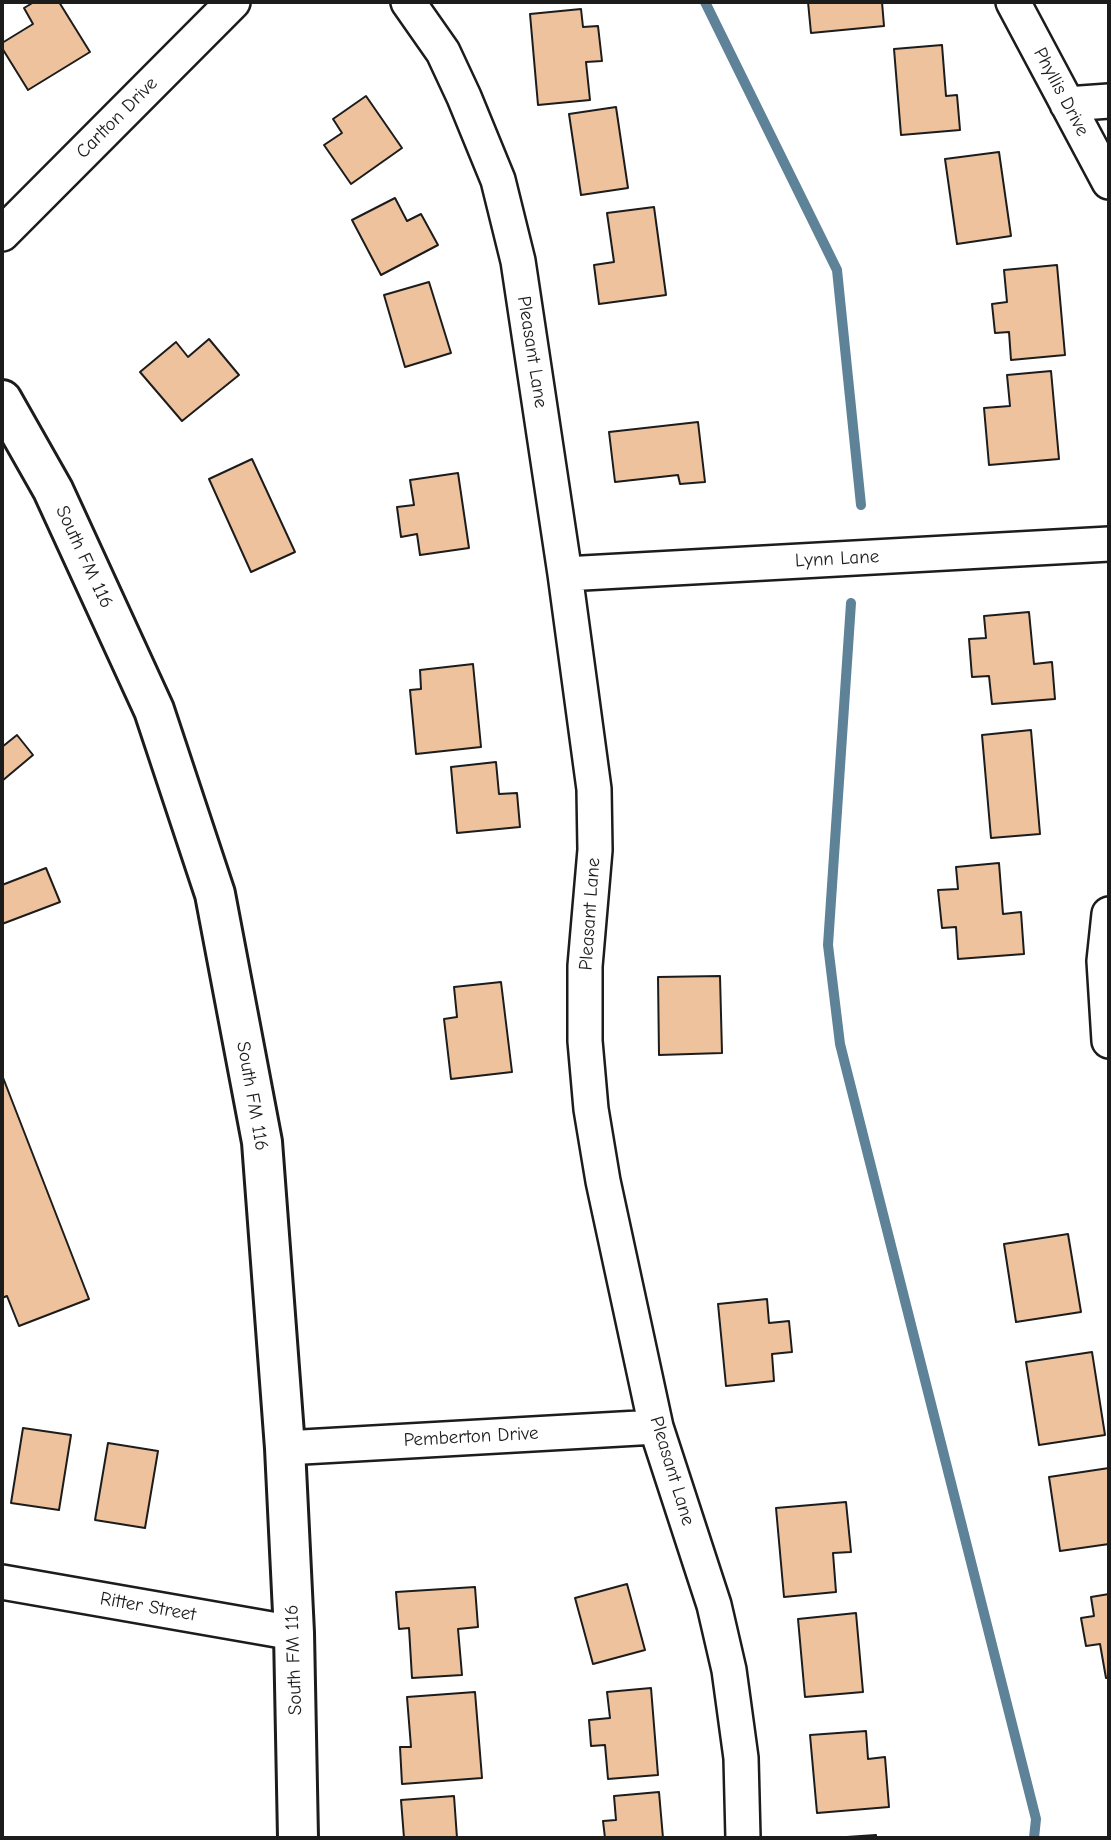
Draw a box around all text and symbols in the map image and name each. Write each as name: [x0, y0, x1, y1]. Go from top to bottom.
street label: Phyllis Drive: [1028, 44, 1094, 140]
street label: Carlton Drive: [72, 73, 162, 163]
street label: Pleasant Lane: [512, 294, 552, 410]
street label: South FM 116: [50, 502, 118, 612]
street label: Lynn Lane: [794, 545, 880, 573]
street label: Pleasant Lane: [575, 857, 605, 971]
street label: South FM 116: [231, 1040, 273, 1152]
street label: Pleasant Lane: [645, 1414, 699, 1528]
street label: Pemberton Drive: [403, 1422, 539, 1452]
street label: Ritter Street: [98, 1587, 198, 1627]
street label: South FM 116: [281, 1604, 307, 1716]

